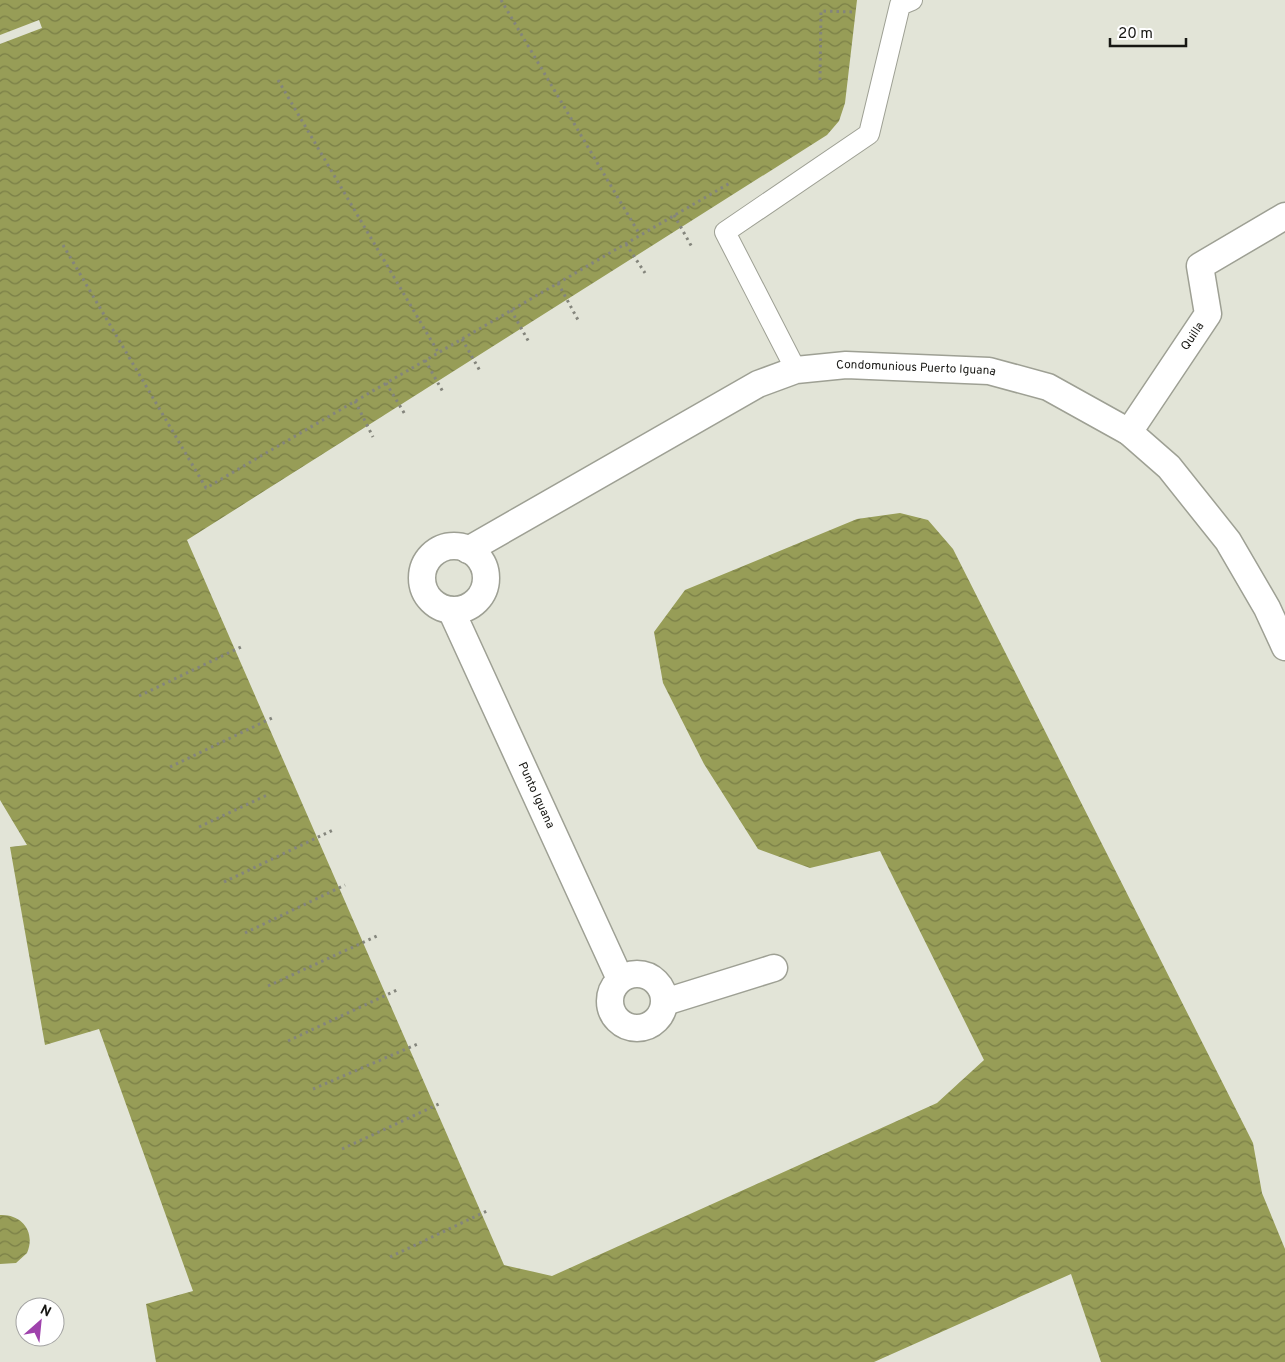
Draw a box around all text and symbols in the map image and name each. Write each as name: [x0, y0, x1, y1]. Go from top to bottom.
scale bar: [1110, 15, 1186, 47]
text: 20 m: [1118, 25, 1153, 44]
street label: Quilla: [1178, 319, 1208, 354]
street label: Condomunious Puerto Iguana: [836, 357, 998, 381]
street label: Punto Iguana: [514, 760, 558, 831]
north arrow: [15, 1297, 65, 1347]
text: N: [37, 1302, 54, 1322]

